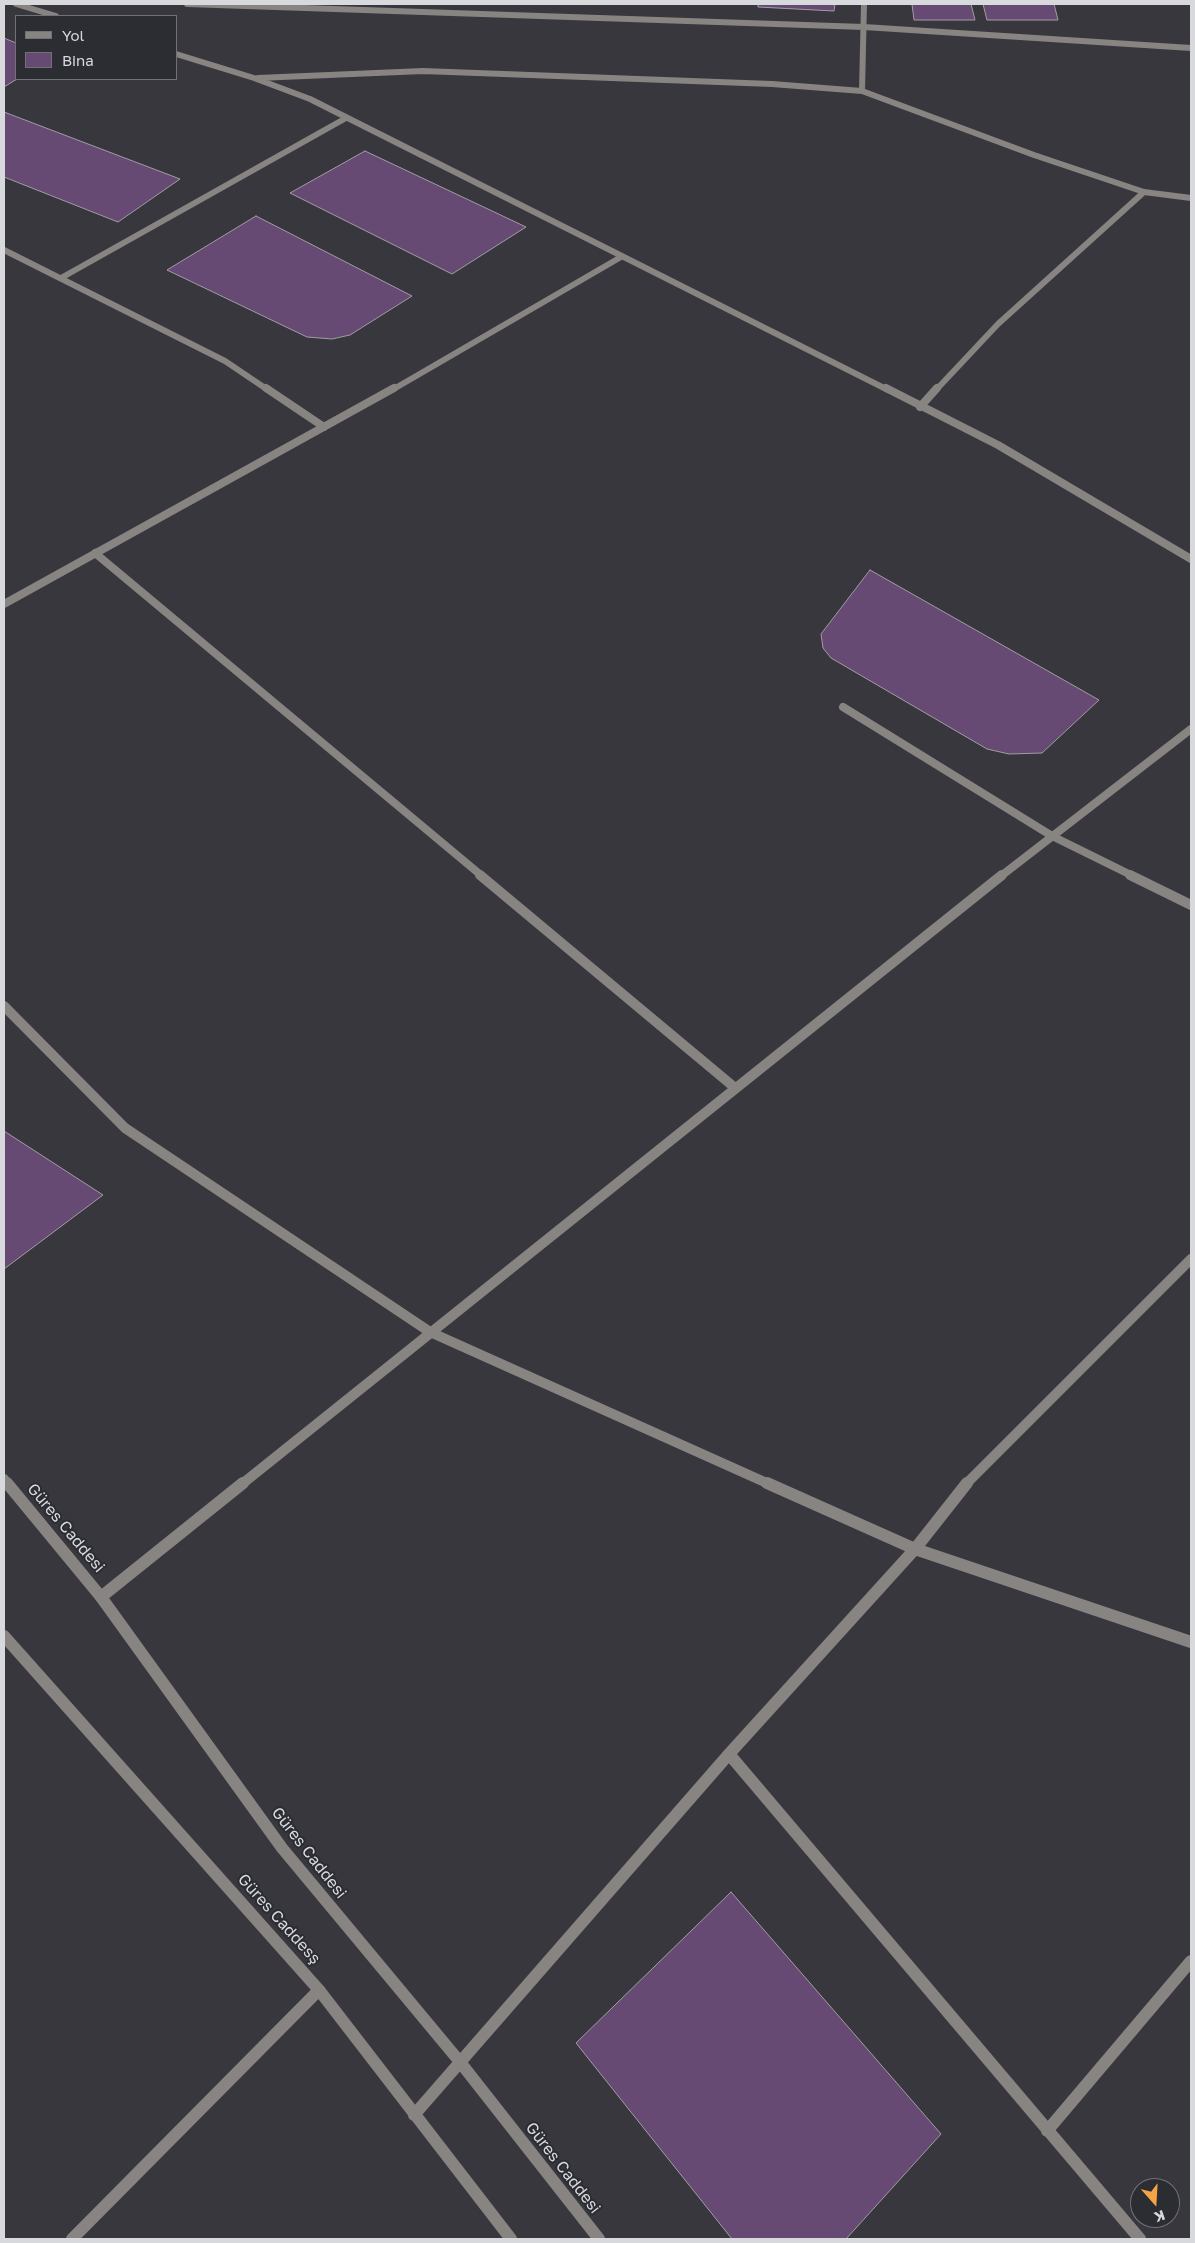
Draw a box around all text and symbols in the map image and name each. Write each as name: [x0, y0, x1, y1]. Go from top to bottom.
legend: [15, 15, 178, 80]
text: Yol: [62, 26, 84, 44]
text: Bina: [62, 51, 94, 69]
street label: Güres Caddesi: [23, 1480, 109, 1576]
street label: Güres Caddesi: [267, 1804, 351, 1902]
street label: Güres Caddesş: [234, 1870, 324, 1968]
street label: Güres Caddesi: [521, 2119, 605, 2217]
north arrow: [1130, 2178, 1180, 2228]
text: K: [1152, 2207, 1167, 2226]

